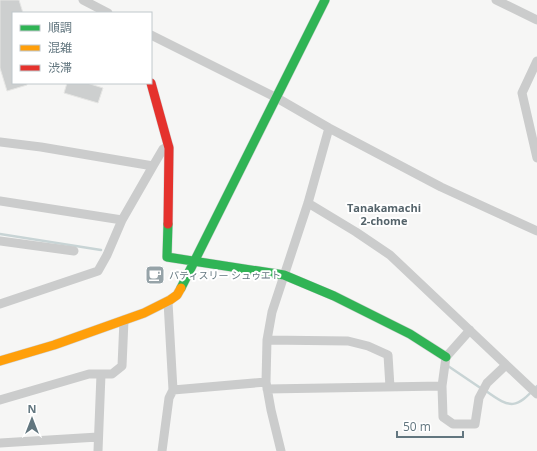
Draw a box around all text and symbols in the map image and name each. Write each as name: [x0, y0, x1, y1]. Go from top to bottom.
legend: [12, 12, 152, 84]
text: 順調: [48, 19, 72, 36]
text: 混雑: [48, 39, 72, 56]
text: 渋滞: [48, 59, 72, 76]
district label: Tanakamachi 2-chome: [347, 200, 421, 228]
cafe icon: パティスリー シュゥエト: [144, 264, 166, 286]
place label: パティスリー シュゥエト: [169, 268, 281, 282]
north arrow: [12, 399, 52, 439]
text: N: [28, 401, 36, 416]
scale bar: [397, 413, 463, 439]
text: 50 m: [403, 418, 431, 435]

